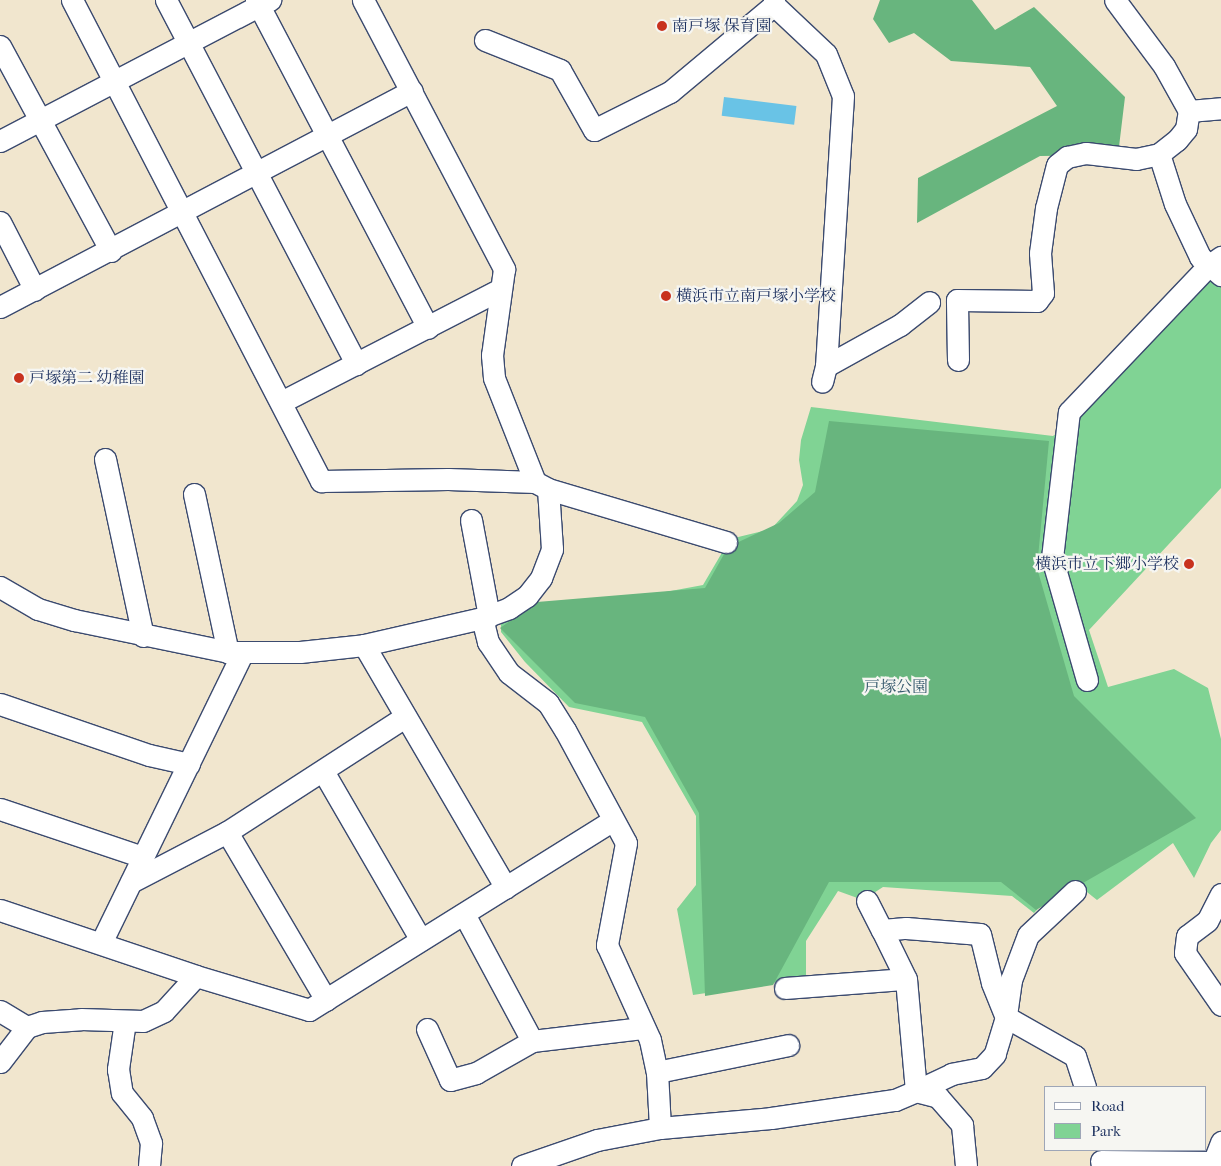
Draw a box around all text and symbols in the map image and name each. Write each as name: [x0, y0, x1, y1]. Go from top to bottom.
place label: 南戸塚 保育園: [672, 16, 771, 36]
marker: 南戸塚 保育園: [656, 20, 668, 32]
place label: 横浜市立南戸塚小学校: [676, 286, 836, 306]
marker: 横浜市立南戸塚小学校: [660, 290, 672, 302]
place label: 戸塚第二 幼稚園: [29, 368, 144, 388]
marker: 戸塚第二 幼稚園: [13, 372, 25, 384]
place label: 横浜市立下郷小学校: [1035, 554, 1179, 574]
marker: 横浜市立下郷小学校: [1183, 558, 1195, 570]
park label: 戸塚公園: [864, 677, 928, 697]
legend: [1044, 1086, 1206, 1151]
text: Road: [1091, 1097, 1124, 1115]
text: Park: [1091, 1122, 1121, 1140]

